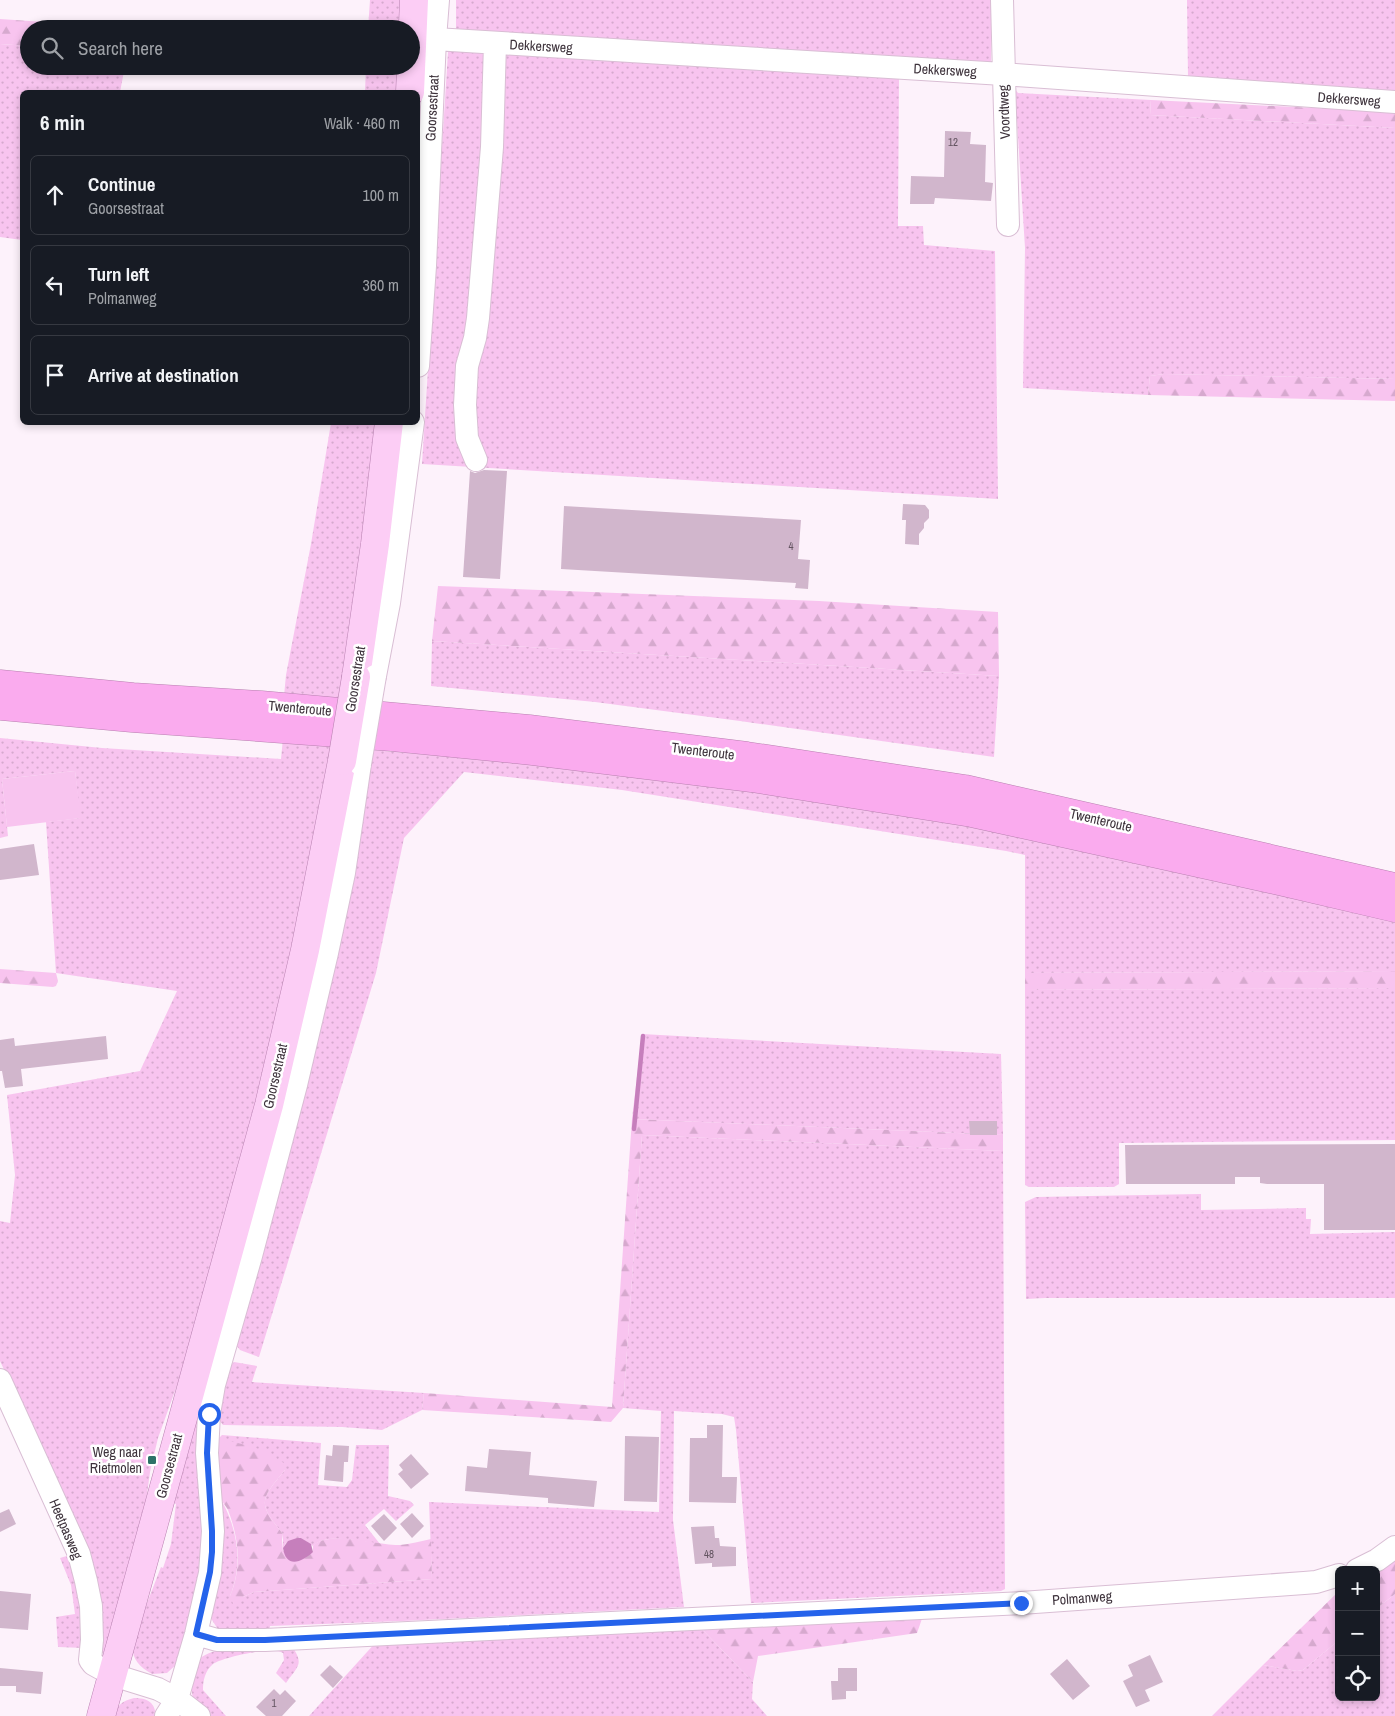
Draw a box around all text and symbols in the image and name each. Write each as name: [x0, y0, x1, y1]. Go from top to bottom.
search box: [20, 20, 420, 75]
icon: search: [38, 34, 66, 62]
text: Search here: [78, 35, 163, 61]
street label: Dekkersweg: [509, 35, 574, 57]
street label: Dekkersweg: [913, 59, 978, 81]
street label: Goorsestraat: [421, 74, 443, 142]
street label: Voordtweg: [994, 84, 1014, 139]
street label: Dekkersweg: [1317, 88, 1382, 110]
text: 6 min: [40, 108, 85, 137]
text: Walk · 460 m: [324, 112, 400, 134]
house number: 12: [948, 135, 958, 149]
text: Continue: [88, 171, 156, 197]
icon: ahead: [41, 181, 69, 209]
text: 100 m: [363, 184, 399, 206]
text: Goorsestraat: [88, 197, 164, 219]
text: Turn left: [88, 261, 149, 287]
icon: left: [41, 271, 69, 299]
text: 360 m: [363, 274, 399, 296]
text: Polmanweg: [88, 287, 157, 309]
icon: arrive: [41, 361, 69, 389]
text: Arrive at destination: [88, 362, 239, 388]
house number: 4: [788, 539, 794, 553]
street label: Goorsestraat: [341, 645, 369, 713]
street label: Twenteroute: [268, 696, 332, 720]
street label: Twenteroute: [671, 738, 735, 764]
street label: Twenteroute: [1068, 804, 1134, 836]
street label: Goorsestraat: [259, 1042, 291, 1110]
route start: [198, 1403, 221, 1426]
street label: Goorsestraat: [152, 1432, 186, 1500]
place label: Weg naar Rietmolen: [90, 1443, 142, 1477]
marker: Weg naar Rietmolen: [146, 1454, 158, 1466]
street label: Heetpasweg: [45, 1496, 87, 1562]
house number: 48: [704, 1547, 714, 1561]
map controls: [1335, 1566, 1380, 1701]
button: +: [1335, 1566, 1380, 1611]
street label: Polmanweg: [1051, 1587, 1113, 1609]
route end: [1010, 1592, 1033, 1615]
button: −: [1335, 1611, 1380, 1656]
button: locate: [1335, 1656, 1380, 1701]
house number: 1: [271, 1696, 277, 1710]

